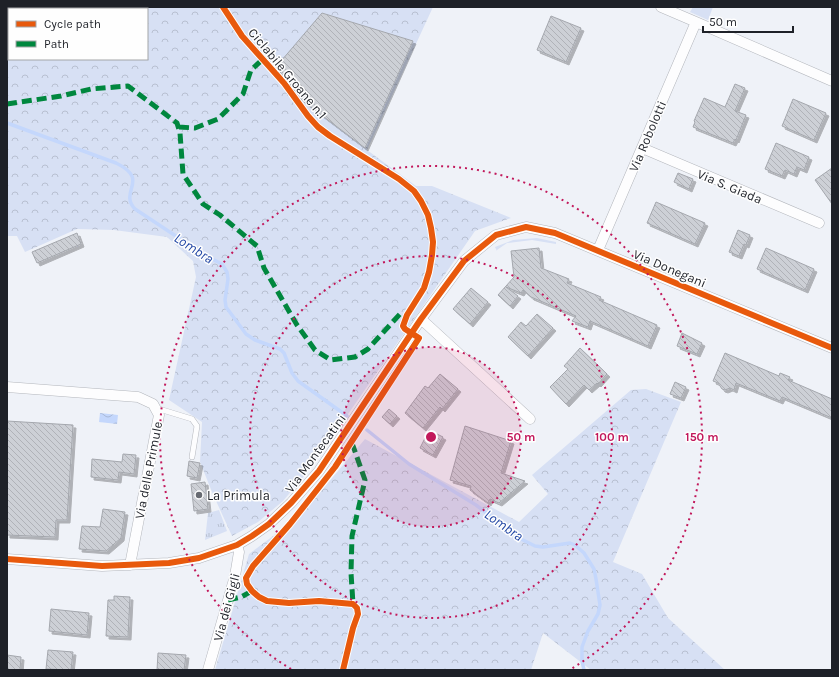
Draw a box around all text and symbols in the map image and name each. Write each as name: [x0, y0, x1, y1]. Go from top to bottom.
legend: [8, 8, 148, 60]
scale bar: [703, 8, 793, 34]
text: 50 m: [709, 15, 737, 29]
text: Cycle path: [44, 17, 101, 31]
street label: Ciclabile Groane n.1: [245, 25, 330, 122]
text: Path: [44, 37, 69, 51]
street label: Via Robolotti: [626, 98, 669, 174]
street label: Via S. Giada: [695, 166, 764, 207]
water label: Lombra: [171, 229, 217, 267]
street label: Via Donegani: [631, 246, 709, 291]
street label: Via Montecatini: [282, 411, 349, 495]
street label: Via delle Primule: [132, 420, 165, 520]
centre of rings: [424, 430, 438, 444]
text: 50 m: [507, 430, 536, 444]
text: 100 m: [595, 430, 629, 444]
text: 150 m: [685, 430, 719, 444]
place label: La Primula: [207, 488, 270, 503]
marker: La Primula: [194, 490, 204, 500]
water label: Lombra: [481, 506, 527, 545]
street label: Via dei Gigli: [210, 571, 243, 643]

